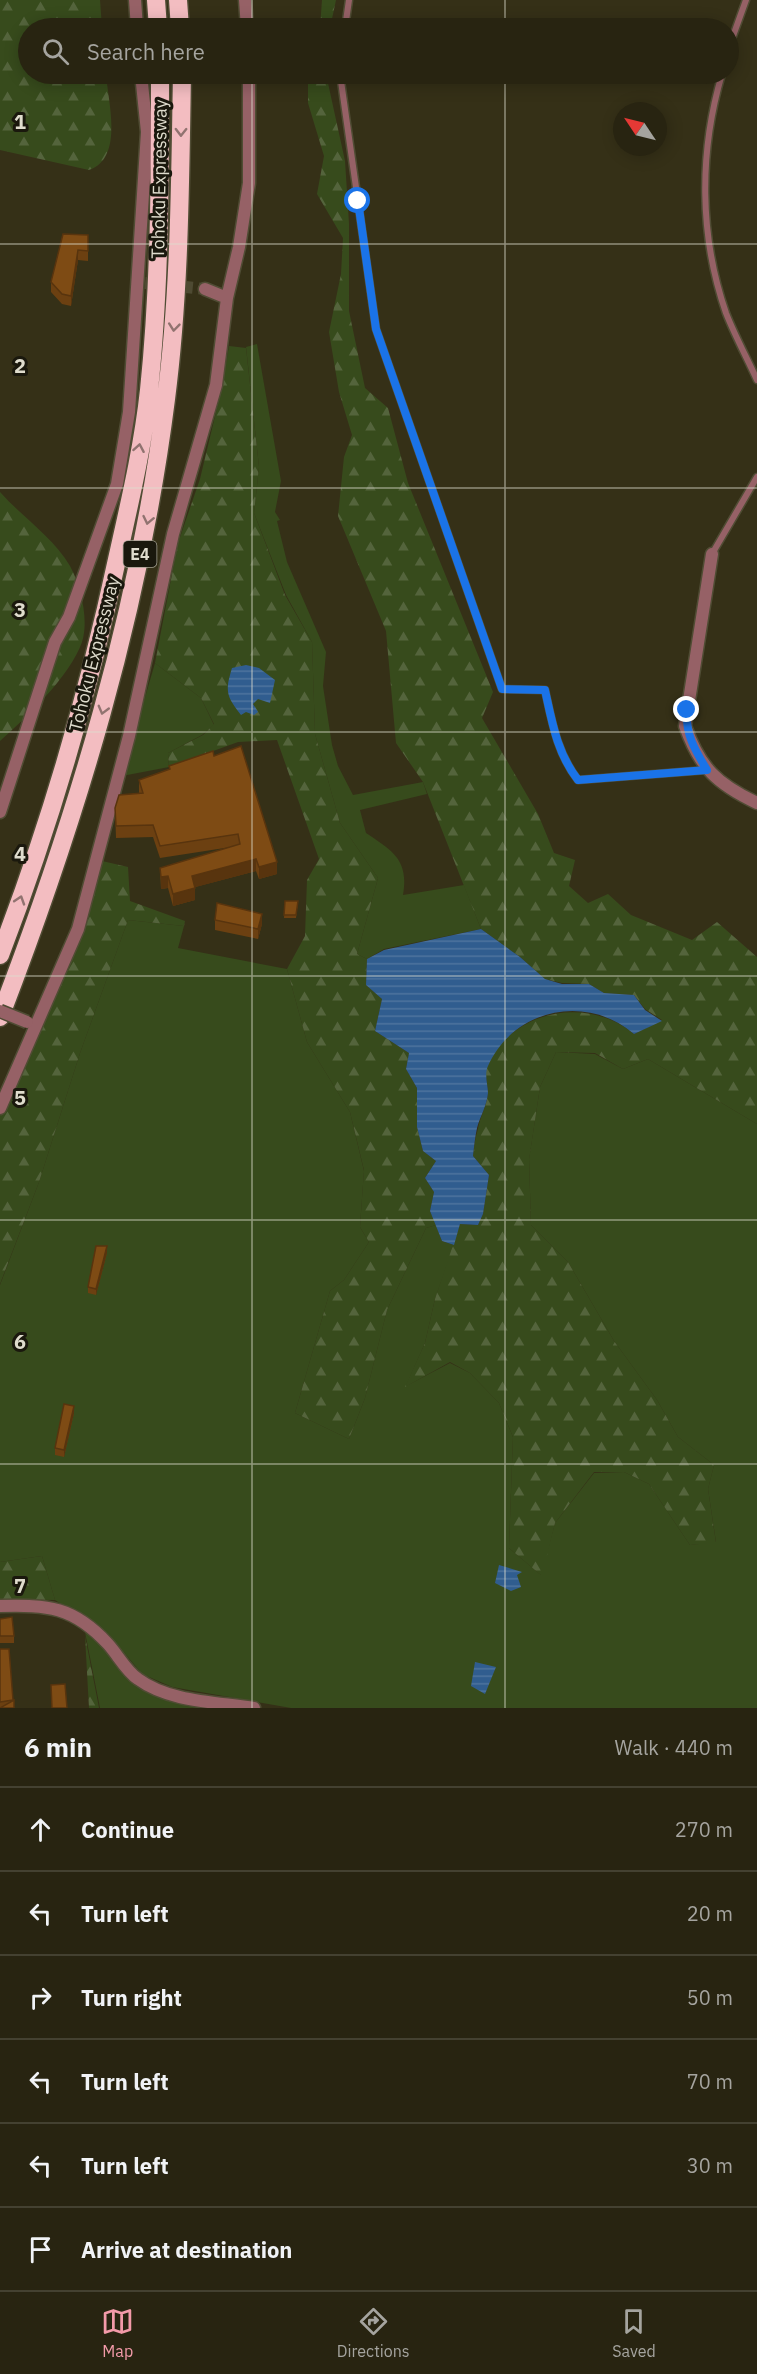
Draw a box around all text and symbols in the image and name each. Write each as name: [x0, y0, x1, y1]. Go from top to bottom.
search box: [18, 18, 739, 84]
icon: search: [39, 35, 72, 68]
text: Search here: [87, 37, 205, 66]
street label: Tohoku Expressway: [146, 99, 172, 259]
north arrow: [613, 102, 667, 156]
text: 1: [14, 108, 26, 135]
one-way arrow: [175, 127, 187, 136]
route start: [344, 187, 370, 213]
one-way arrow: [168, 322, 181, 331]
text: 2: [14, 352, 26, 379]
one-way arrow: [132, 443, 145, 453]
one-way arrow: [142, 515, 155, 525]
road number: E4: [124, 541, 156, 567]
street label: Tohoku Expressway: [64, 574, 124, 734]
text: 3: [14, 596, 26, 623]
route end: [673, 696, 699, 722]
one-way arrow: [98, 704, 110, 715]
text: 4: [14, 840, 26, 867]
one-way arrow: [13, 895, 26, 906]
text: 5: [14, 1084, 26, 1111]
text: 6: [14, 1328, 26, 1355]
text: 7: [14, 1572, 26, 1599]
text: 6 min: [24, 1730, 92, 1764]
text: Walk · 440 m: [615, 1734, 733, 1761]
icon: ahead: [24, 1813, 57, 1846]
text: Continue: [81, 1815, 174, 1844]
text: 270 m: [675, 1816, 733, 1843]
icon: left: [24, 1897, 57, 1930]
text: Turn left: [81, 1899, 169, 1928]
text: 20 m: [687, 1900, 733, 1927]
icon: right: [24, 1981, 57, 2014]
text: Turn right: [81, 1983, 182, 2012]
text: 50 m: [687, 1984, 733, 2011]
icon: left: [24, 2065, 57, 2098]
text: Turn left: [81, 2067, 169, 2096]
text: 70 m: [687, 2068, 733, 2095]
icon: left: [24, 2149, 57, 2182]
text: Turn left: [81, 2151, 169, 2180]
text: 30 m: [687, 2152, 733, 2179]
icon: arrive: [24, 2233, 57, 2266]
text: Arrive at destination: [81, 2235, 292, 2264]
tab: Map: [101, 2305, 134, 2361]
tab: Directions: [337, 2305, 410, 2361]
tab: Saved: [612, 2305, 656, 2361]

